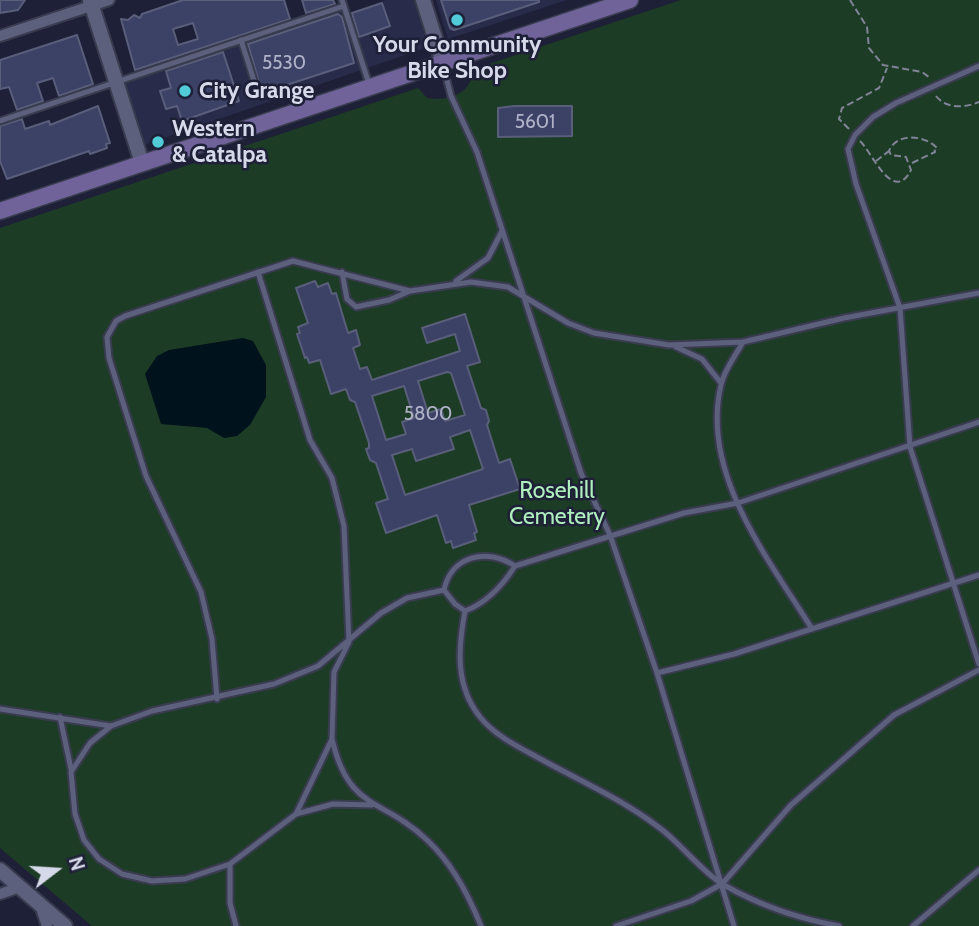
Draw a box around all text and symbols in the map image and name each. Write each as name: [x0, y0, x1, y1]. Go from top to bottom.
marker: Your Community Bike Shop: [449, 12, 465, 28]
place label: Your Community Bike Shop: [373, 31, 541, 85]
house number: 5530: [262, 52, 306, 74]
place label: City Grange: [199, 77, 314, 105]
marker: City Grange: [177, 83, 193, 99]
house number: 5601: [515, 111, 555, 133]
place label: Western & Catalpa: [172, 115, 267, 169]
marker: Western & Catalpa: [150, 134, 166, 150]
house number: 5800: [404, 403, 452, 425]
park label: Rosehill Cemetery: [509, 477, 605, 531]
north arrow: [21, 835, 91, 905]
text: N: [64, 854, 90, 874]

